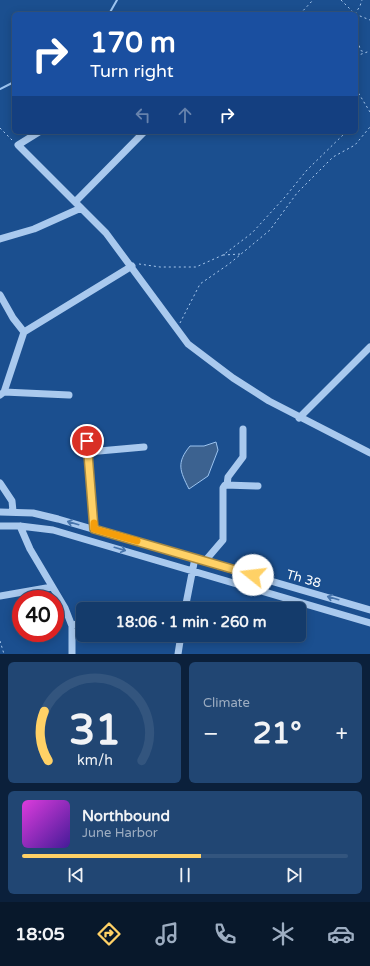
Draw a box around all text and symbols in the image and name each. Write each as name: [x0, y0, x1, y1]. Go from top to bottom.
text: 170 m: [90, 26, 176, 60]
icon: right: [24, 28, 76, 80]
text: Turn right: [90, 60, 174, 82]
icon: left: [132, 104, 154, 126]
icon: ahead: [174, 104, 196, 126]
icon: right: [216, 104, 238, 126]
pin: [70, 424, 104, 458]
icon: arrive: [76, 430, 98, 452]
one-way arrow: [67, 519, 80, 526]
one-way arrow: [113, 546, 126, 553]
position arrow: [232, 554, 274, 596]
street label: Th 38: [284, 566, 323, 592]
speed limit sign: 40: [12, 590, 64, 642]
one-way arrow: [326, 594, 339, 602]
text: 18:06 · 1 min · 260 m: [116, 613, 266, 631]
text: Climate: [203, 695, 250, 711]
text: 31: [68, 705, 121, 755]
text: 21°: [253, 715, 302, 752]
text: −: [203, 721, 219, 747]
text: +: [336, 721, 348, 747]
text: km/h: [77, 751, 112, 768]
text: Northbound: [82, 807, 170, 825]
text: June Harbor: [82, 825, 158, 841]
icon: previous: [65, 864, 87, 886]
icon: pause: [174, 864, 196, 886]
icon: next: [283, 864, 305, 886]
icon: directions: [95, 920, 123, 948]
icon: music: [153, 920, 181, 948]
icon: phone: [211, 920, 239, 948]
icon: climate: [269, 920, 297, 948]
icon: car: [327, 920, 355, 948]
text: 18:05: [15, 923, 65, 945]

